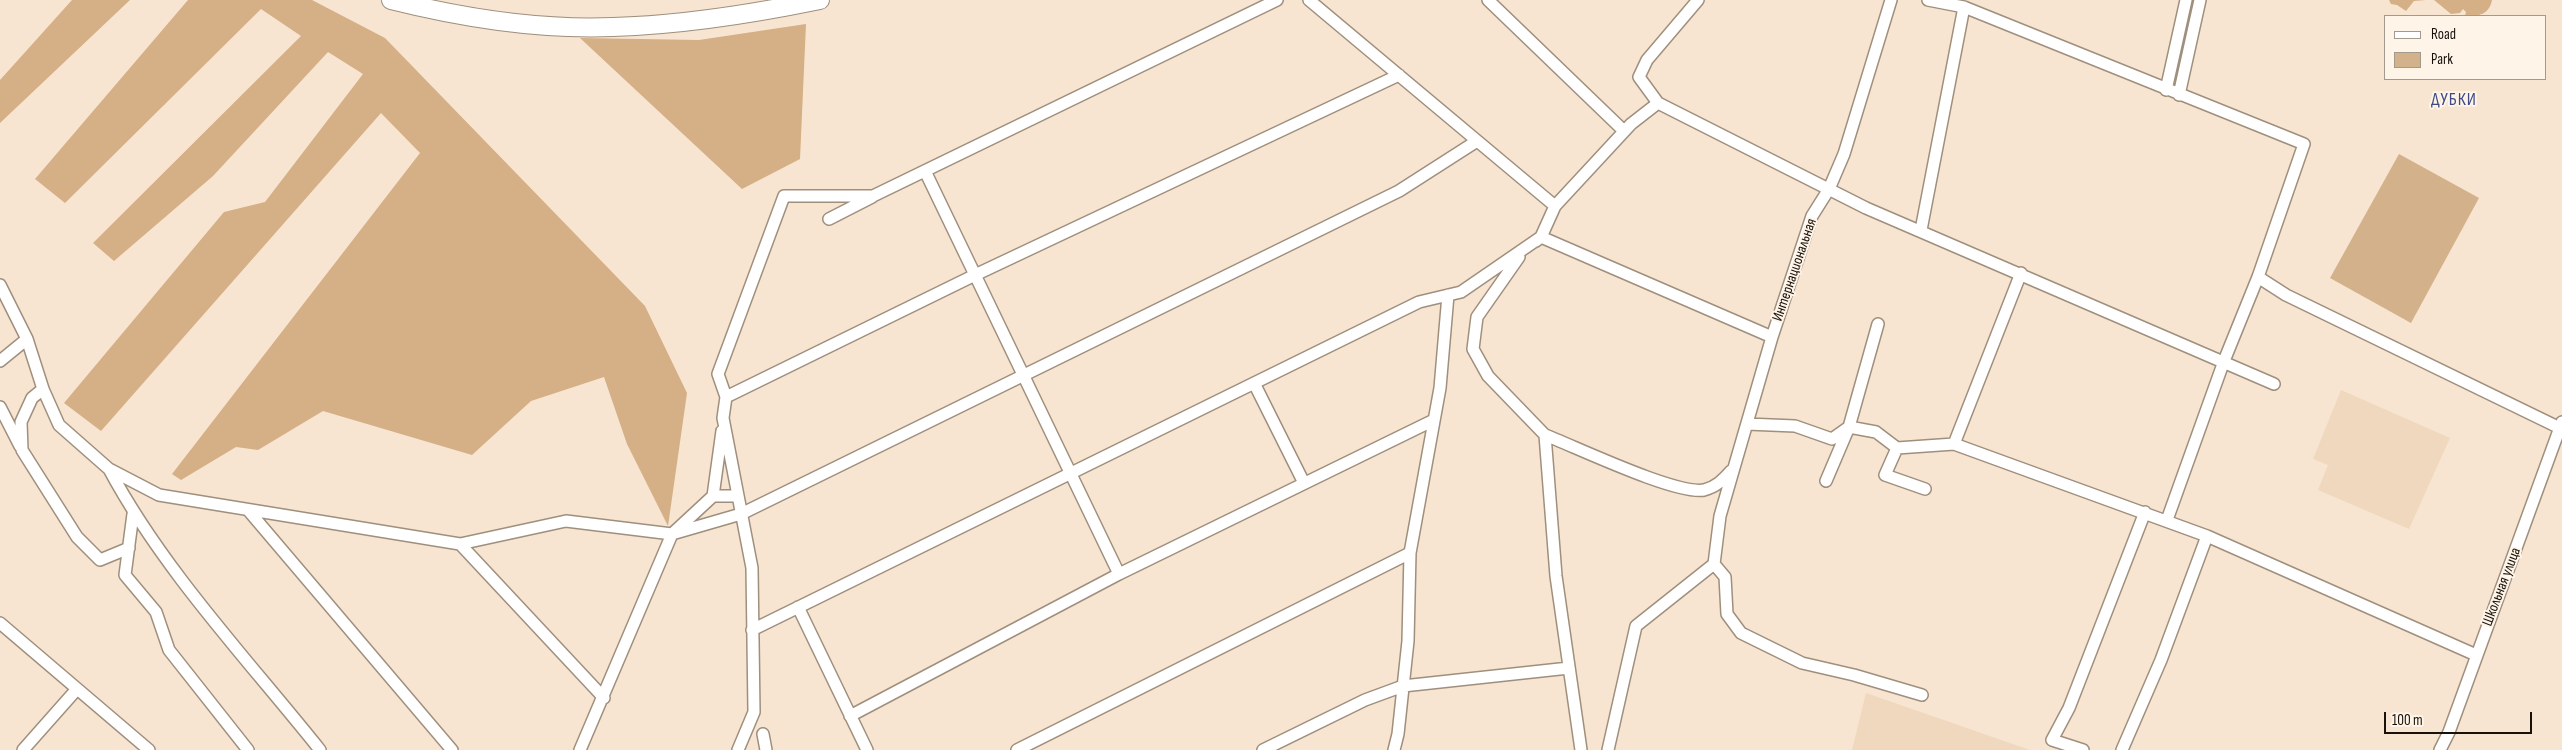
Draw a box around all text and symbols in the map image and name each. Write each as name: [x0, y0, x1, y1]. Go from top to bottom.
legend: [2384, 15, 2547, 80]
text: Road: [2431, 25, 2456, 44]
text: Park: [2431, 50, 2453, 69]
district label: ДУБКИ: [2430, 89, 2478, 111]
street label: Интернациональная: [1769, 216, 1821, 324]
street label: Школьная улица: [2479, 545, 2525, 629]
scale bar: [2387, 702, 2534, 734]
text: 100 m: [2392, 711, 2423, 730]

